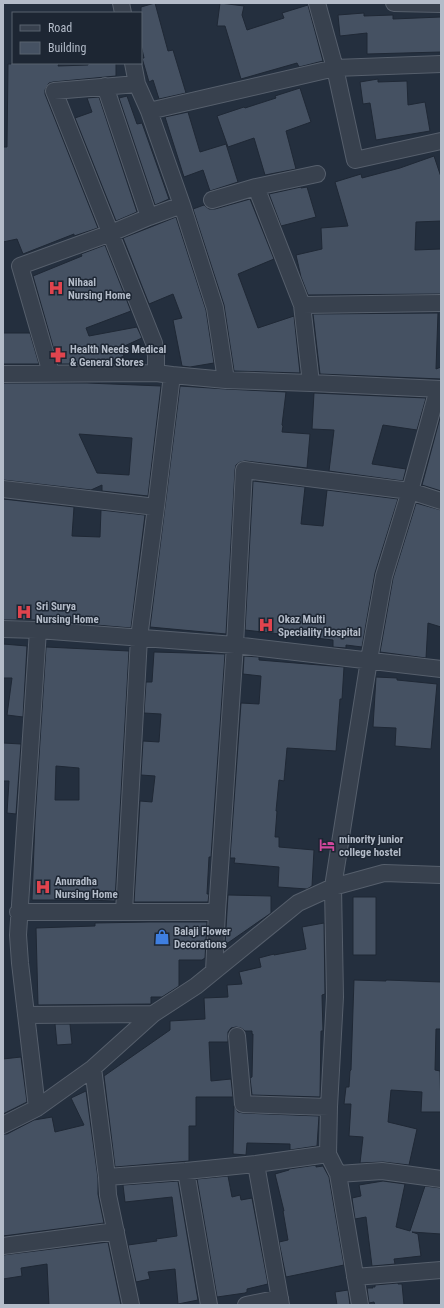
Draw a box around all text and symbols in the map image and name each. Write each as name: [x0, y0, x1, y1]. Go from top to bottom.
legend: [12, 12, 142, 64]
text: Road: [48, 21, 72, 35]
text: Building: [48, 41, 86, 55]
place label: Nihaal Nursing Home: [68, 276, 131, 302]
hospital icon: Nihaal Nursing Home: [47, 279, 65, 297]
place label: Health Needs Medical & General Stores: [70, 343, 167, 369]
pharmacy icon: Health Needs Medical & General Stores: [49, 346, 67, 364]
place label: Sri Surya Nursing Home: [36, 600, 99, 626]
hospital icon: Sri Surya Nursing Home: [15, 603, 33, 621]
place label: Okaz Multi Speciality Hospital: [278, 613, 361, 639]
hospital icon: Okaz Multi Speciality Hospital: [257, 616, 275, 634]
place label: minority junior college hostel: [339, 833, 404, 859]
hotel icon: minority junior college hostel: [318, 836, 336, 854]
place label: Anuradha Nursing Home: [55, 875, 118, 901]
hospital icon: Anuradha Nursing Home: [34, 878, 52, 896]
place label: Balaji Flower Decorations: [174, 925, 231, 951]
shop icon: Balaji Flower Decorations: [153, 928, 171, 946]

